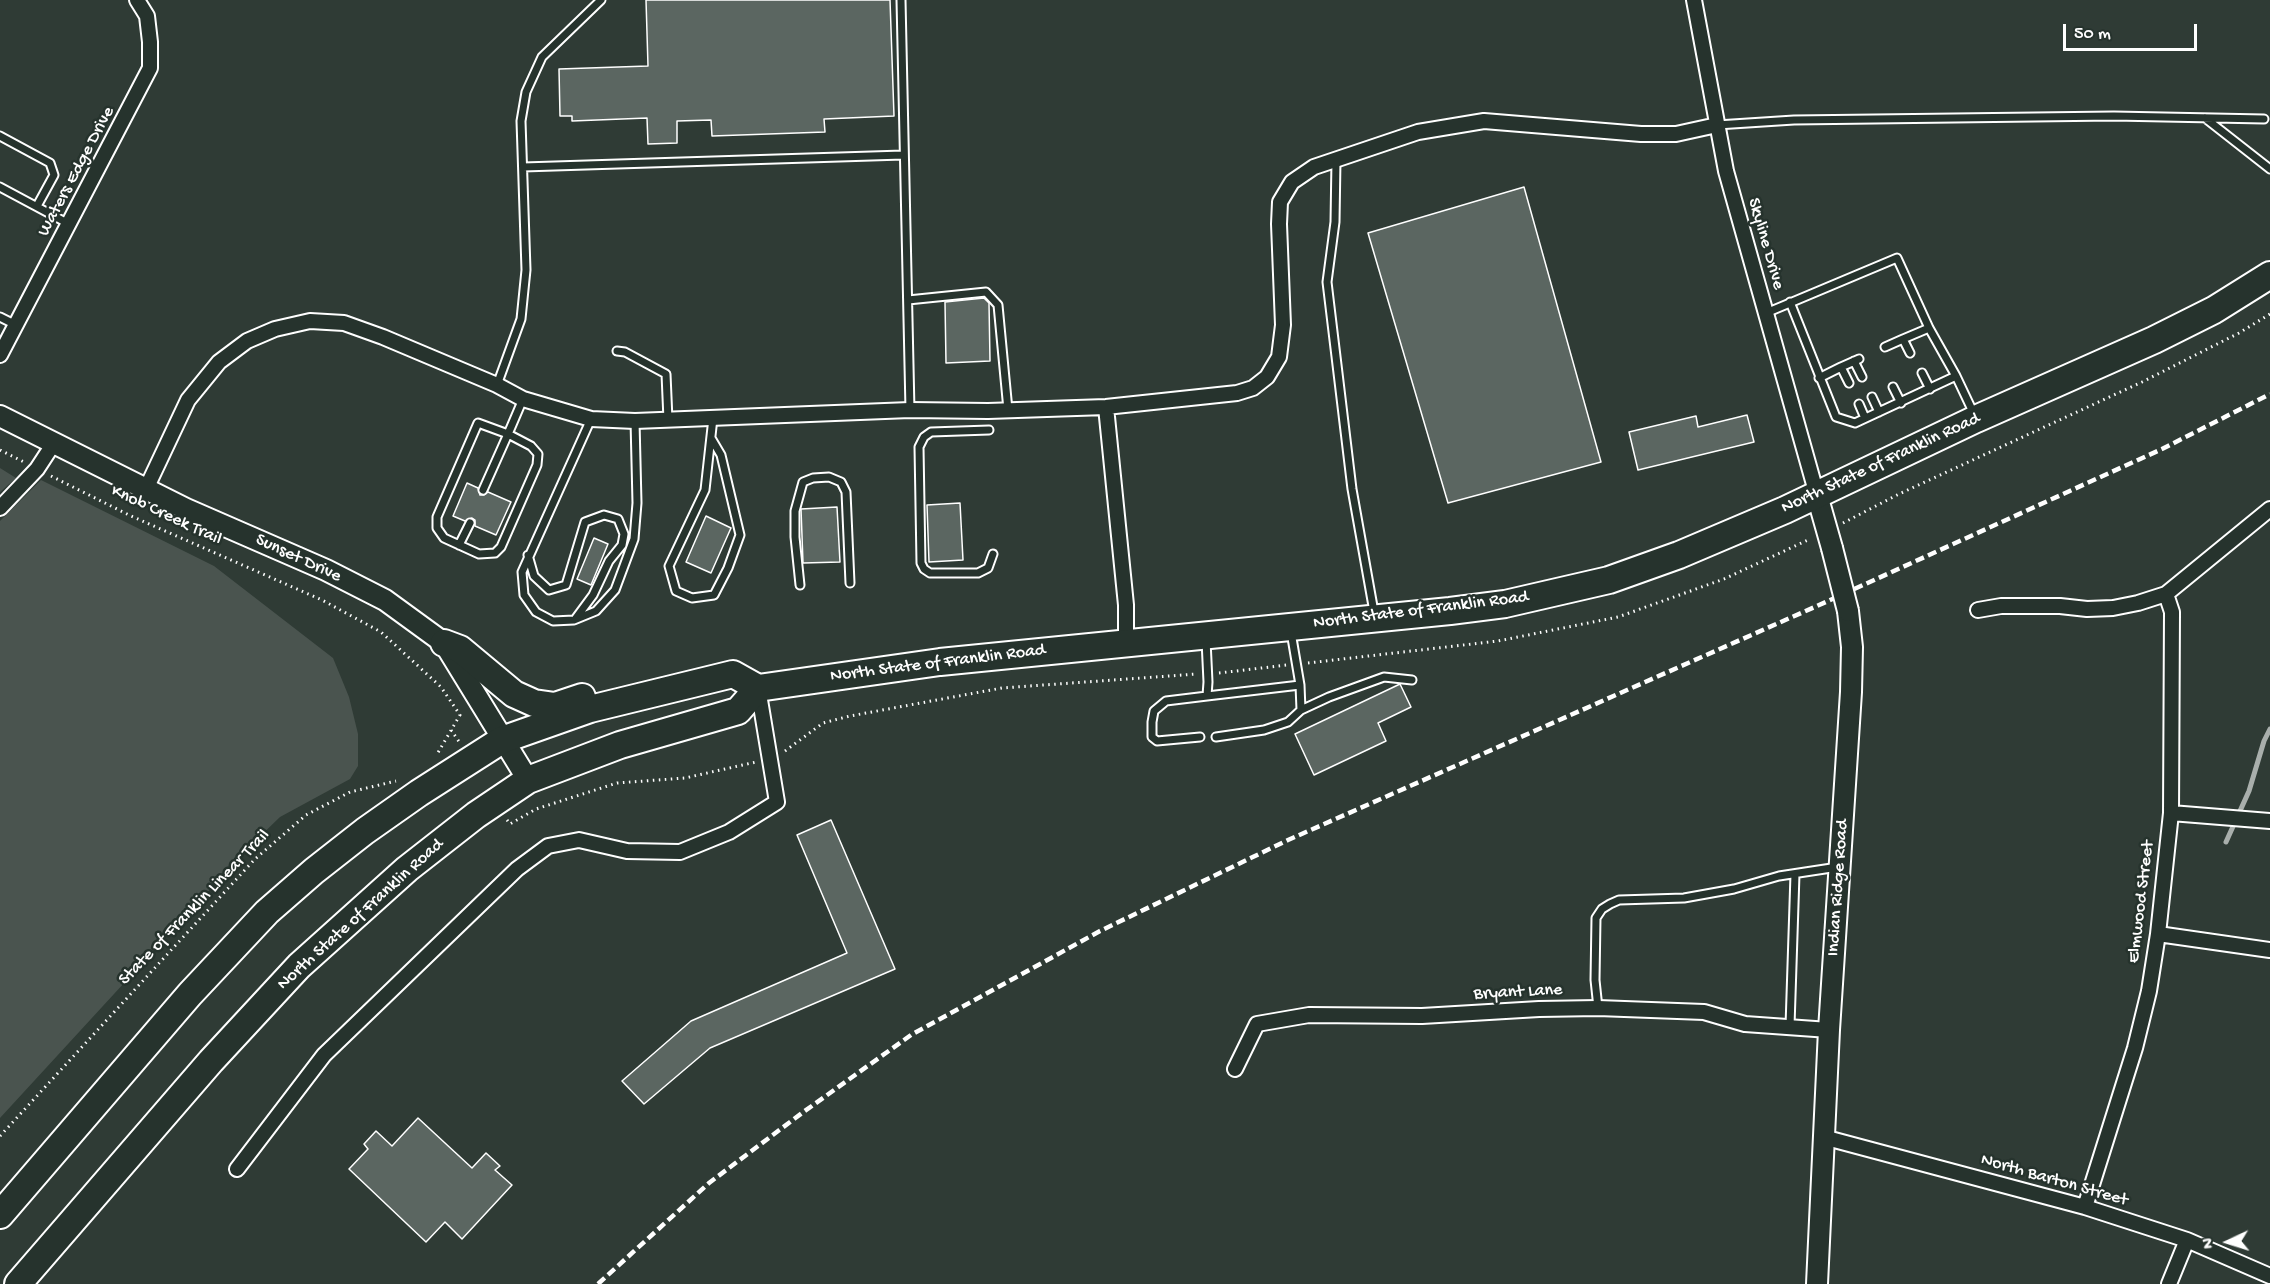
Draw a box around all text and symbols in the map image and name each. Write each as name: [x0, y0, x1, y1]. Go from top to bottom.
scale bar: [2066, 12, 2200, 50]
text: 50 m: [2074, 24, 2111, 45]
street label: Waters Edge Drive: [34, 103, 120, 241]
street label: Skyline Drive: [1742, 196, 1788, 292]
street label: North State of Franklin Road: [1778, 408, 1984, 520]
street label: Knob Creek Trail: [107, 481, 225, 551]
street label: Sunset Drive: [252, 530, 344, 588]
street label: North State of Franklin Road: [1312, 587, 1530, 635]
street label: North State of Franklin Road: [829, 640, 1047, 688]
street label: Indian Ridge Road: [1823, 819, 1855, 957]
street label: State of Franklin Linear Trail: [115, 825, 275, 991]
street label: North State of Franklin Road: [273, 835, 449, 995]
street label: Elmwood Street: [2124, 839, 2160, 965]
street label: Bryant Lane: [1473, 980, 1563, 1006]
street label: North Barton Street: [1978, 1150, 2130, 1212]
north arrow: [2198, 1212, 2258, 1272]
text: N: [2200, 1237, 2219, 1249]

